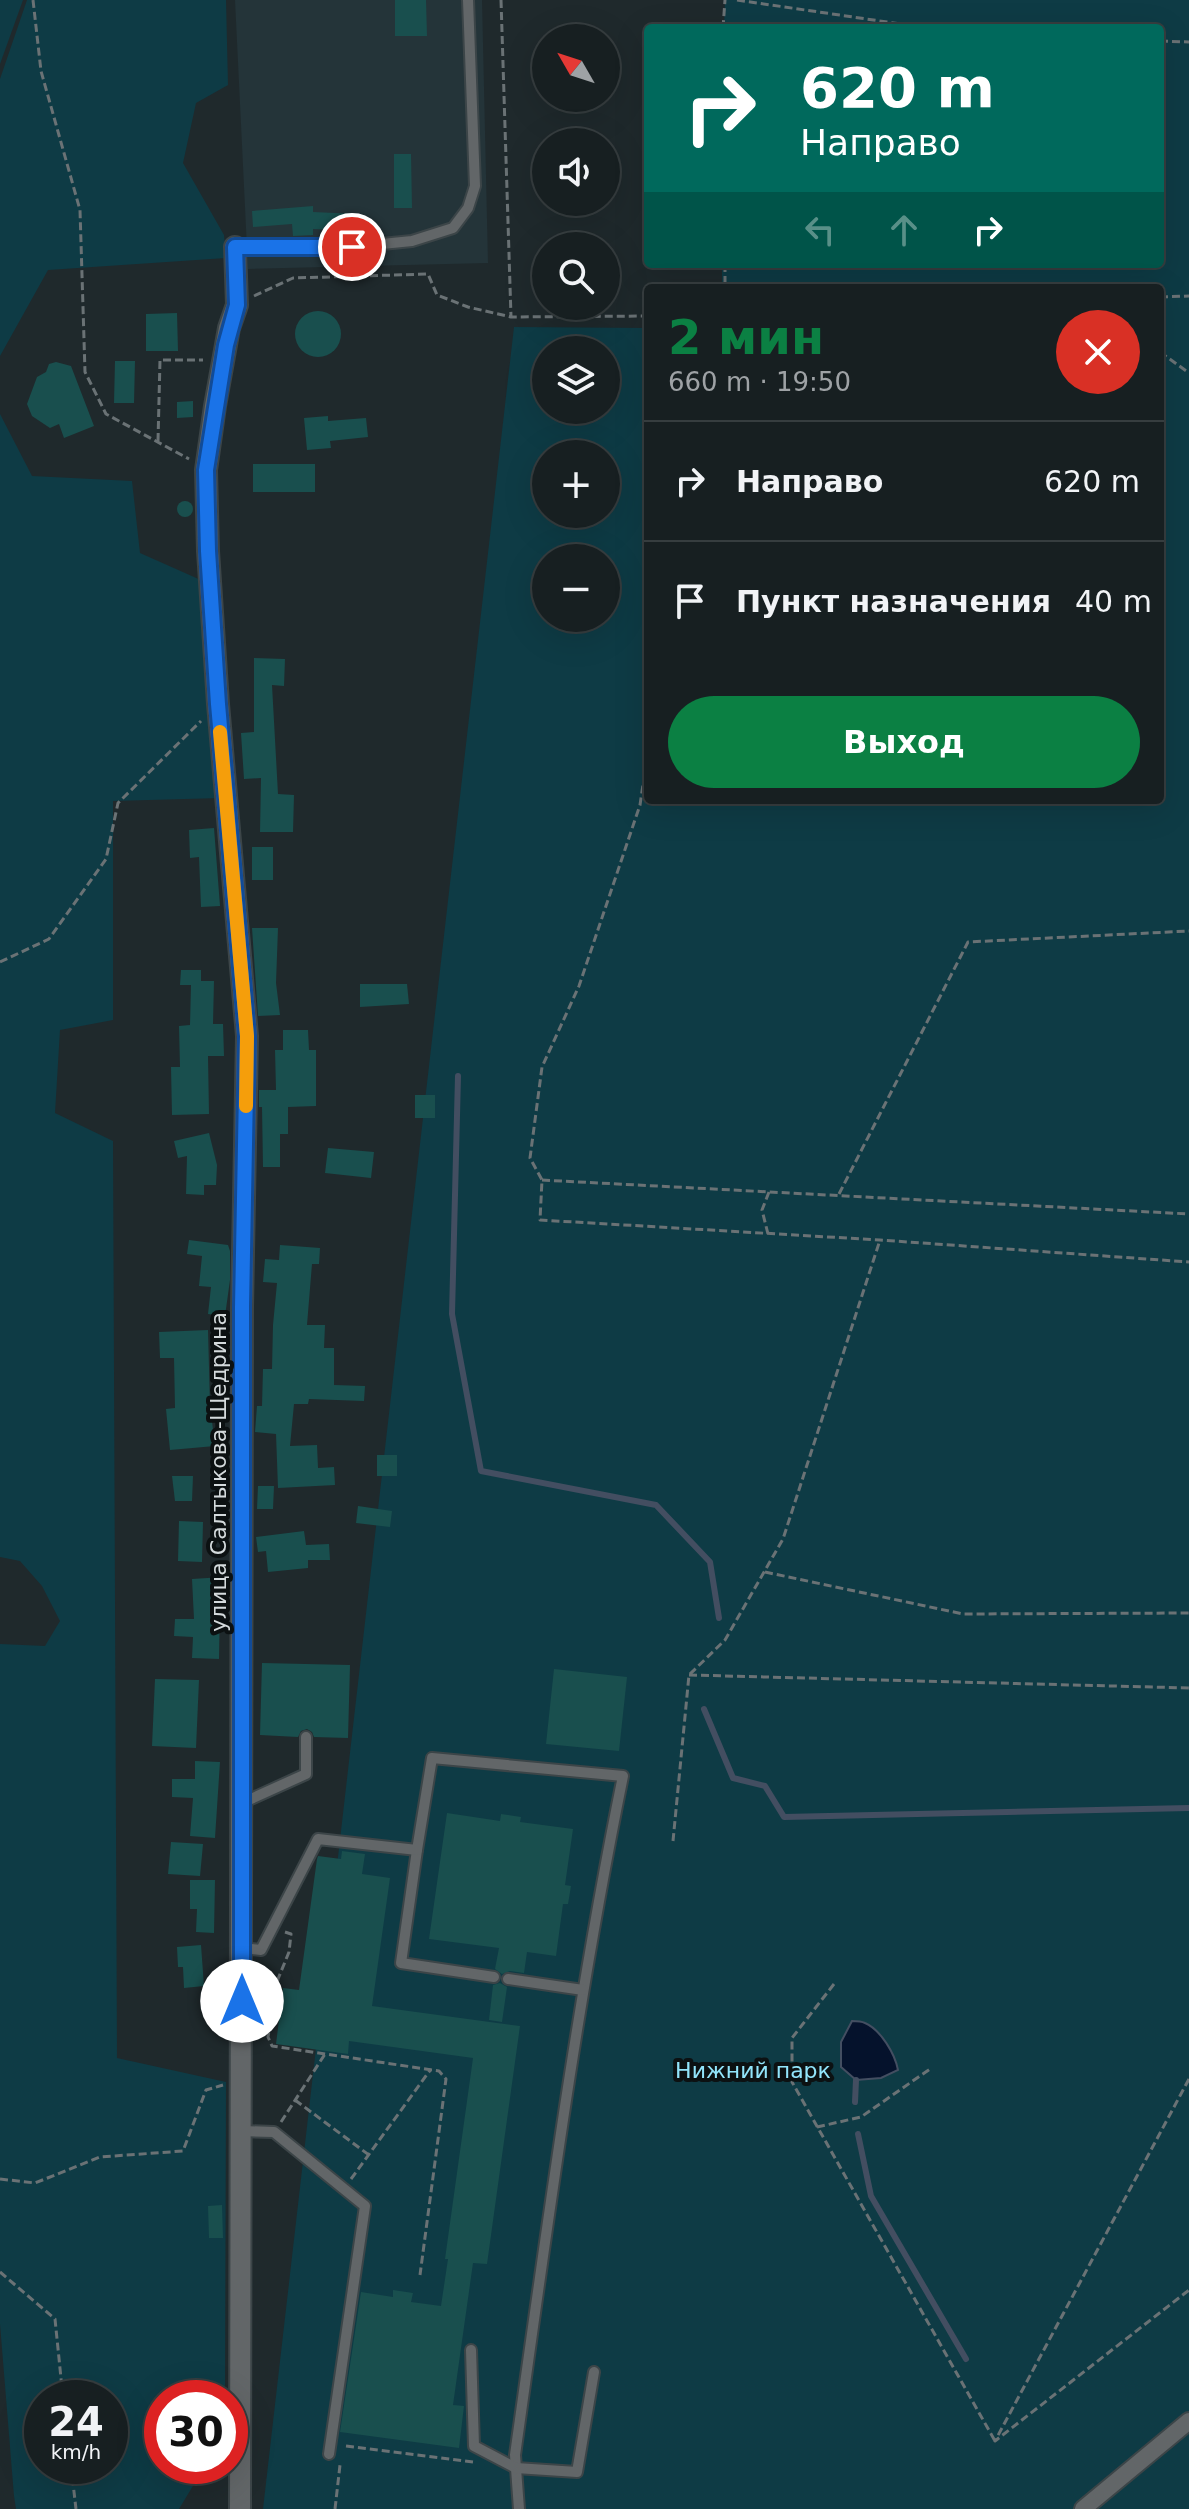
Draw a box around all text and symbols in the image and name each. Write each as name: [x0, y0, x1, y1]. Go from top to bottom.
north arrow: [532, 24, 620, 112]
map controls: [532, 24, 620, 632]
text: 620 m: [800, 55, 995, 120]
icon: right: [668, 56, 772, 160]
text: Направо: [800, 122, 961, 163]
button: sound: [532, 128, 620, 216]
icon: left: [798, 208, 842, 252]
icon: ahead: [882, 208, 926, 252]
icon: right: [966, 208, 1010, 252]
pin: [318, 213, 386, 281]
icon: arrive: [330, 225, 374, 269]
button: search: [532, 232, 620, 320]
text: 2 мин: [668, 309, 824, 365]
button: close: [1056, 310, 1140, 394]
button: layers: [532, 336, 620, 424]
text: 660 m · 19:50: [668, 367, 851, 397]
button: +: [532, 440, 620, 528]
icon: right: [668, 459, 712, 503]
text: Направо: [736, 464, 883, 499]
text: 620 m: [1044, 464, 1140, 499]
button: −: [532, 544, 620, 632]
icon: arrive: [668, 579, 712, 623]
text: Пункт назначения: [736, 584, 1051, 619]
text: 40 m: [1075, 584, 1152, 619]
button: Выход: [668, 696, 1140, 788]
street label: улица Салтыкова-Щедрина: [206, 1312, 231, 1632]
position arrow: [200, 1959, 284, 2043]
park label: Нижний парк: [675, 2058, 831, 2083]
speed limit sign: 30: [144, 2380, 248, 2484]
text: 24: [48, 2399, 104, 2445]
text: km/h: [51, 2440, 101, 2464]

